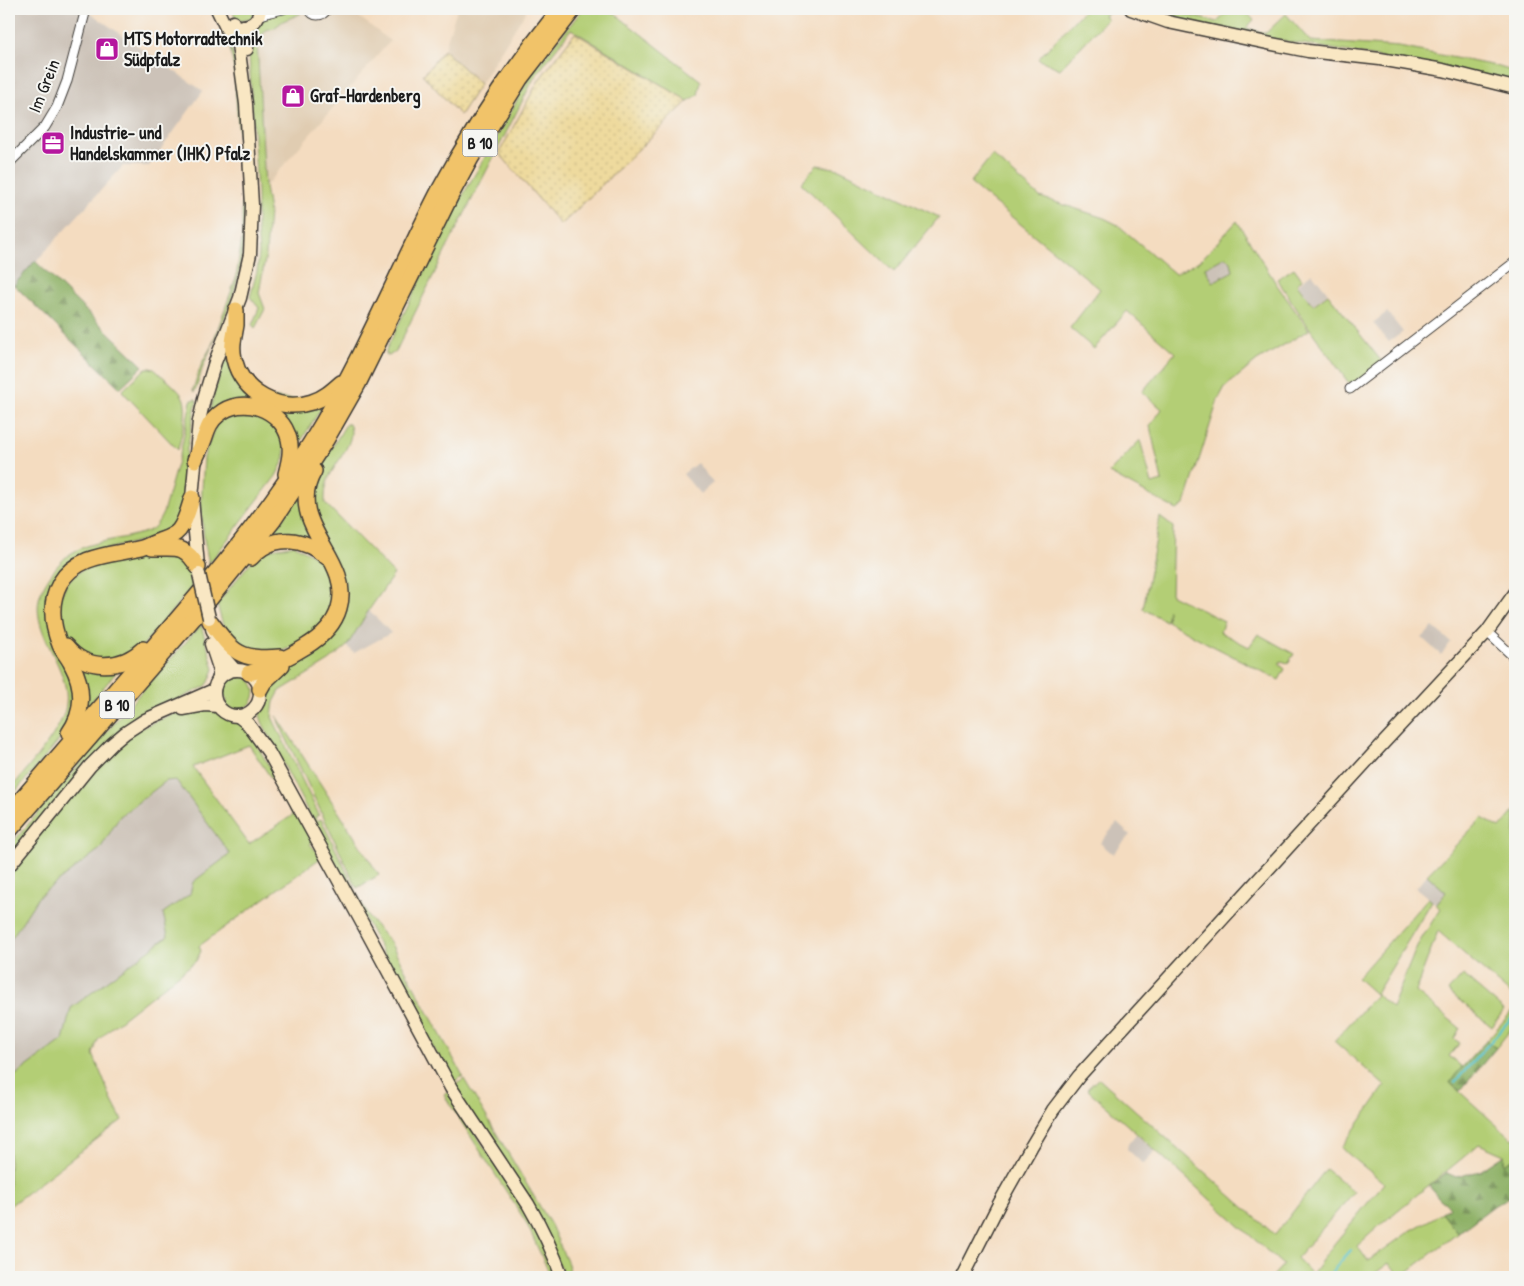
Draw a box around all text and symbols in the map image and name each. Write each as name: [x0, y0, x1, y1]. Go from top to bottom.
place label: MTS Motorradtechnik Südpfalz: [124, 26, 263, 73]
shop icon: MTS Motorradtechnik Südpfalz: [94, 36, 120, 62]
street label: Im Grein: [22, 55, 66, 116]
shop icon: Graf-Hardenberg: [280, 83, 306, 109]
place label: Graf-Hardenberg: [310, 83, 421, 109]
place label: Industrie- und Handelskammer (IHK) Pfalz: [70, 120, 250, 166]
office icon: Industrie- und Handelskammer (IHK) Pfalz: [40, 130, 66, 156]
road number: B 10: [462, 130, 498, 156]
road number: B 10: [100, 692, 134, 718]

